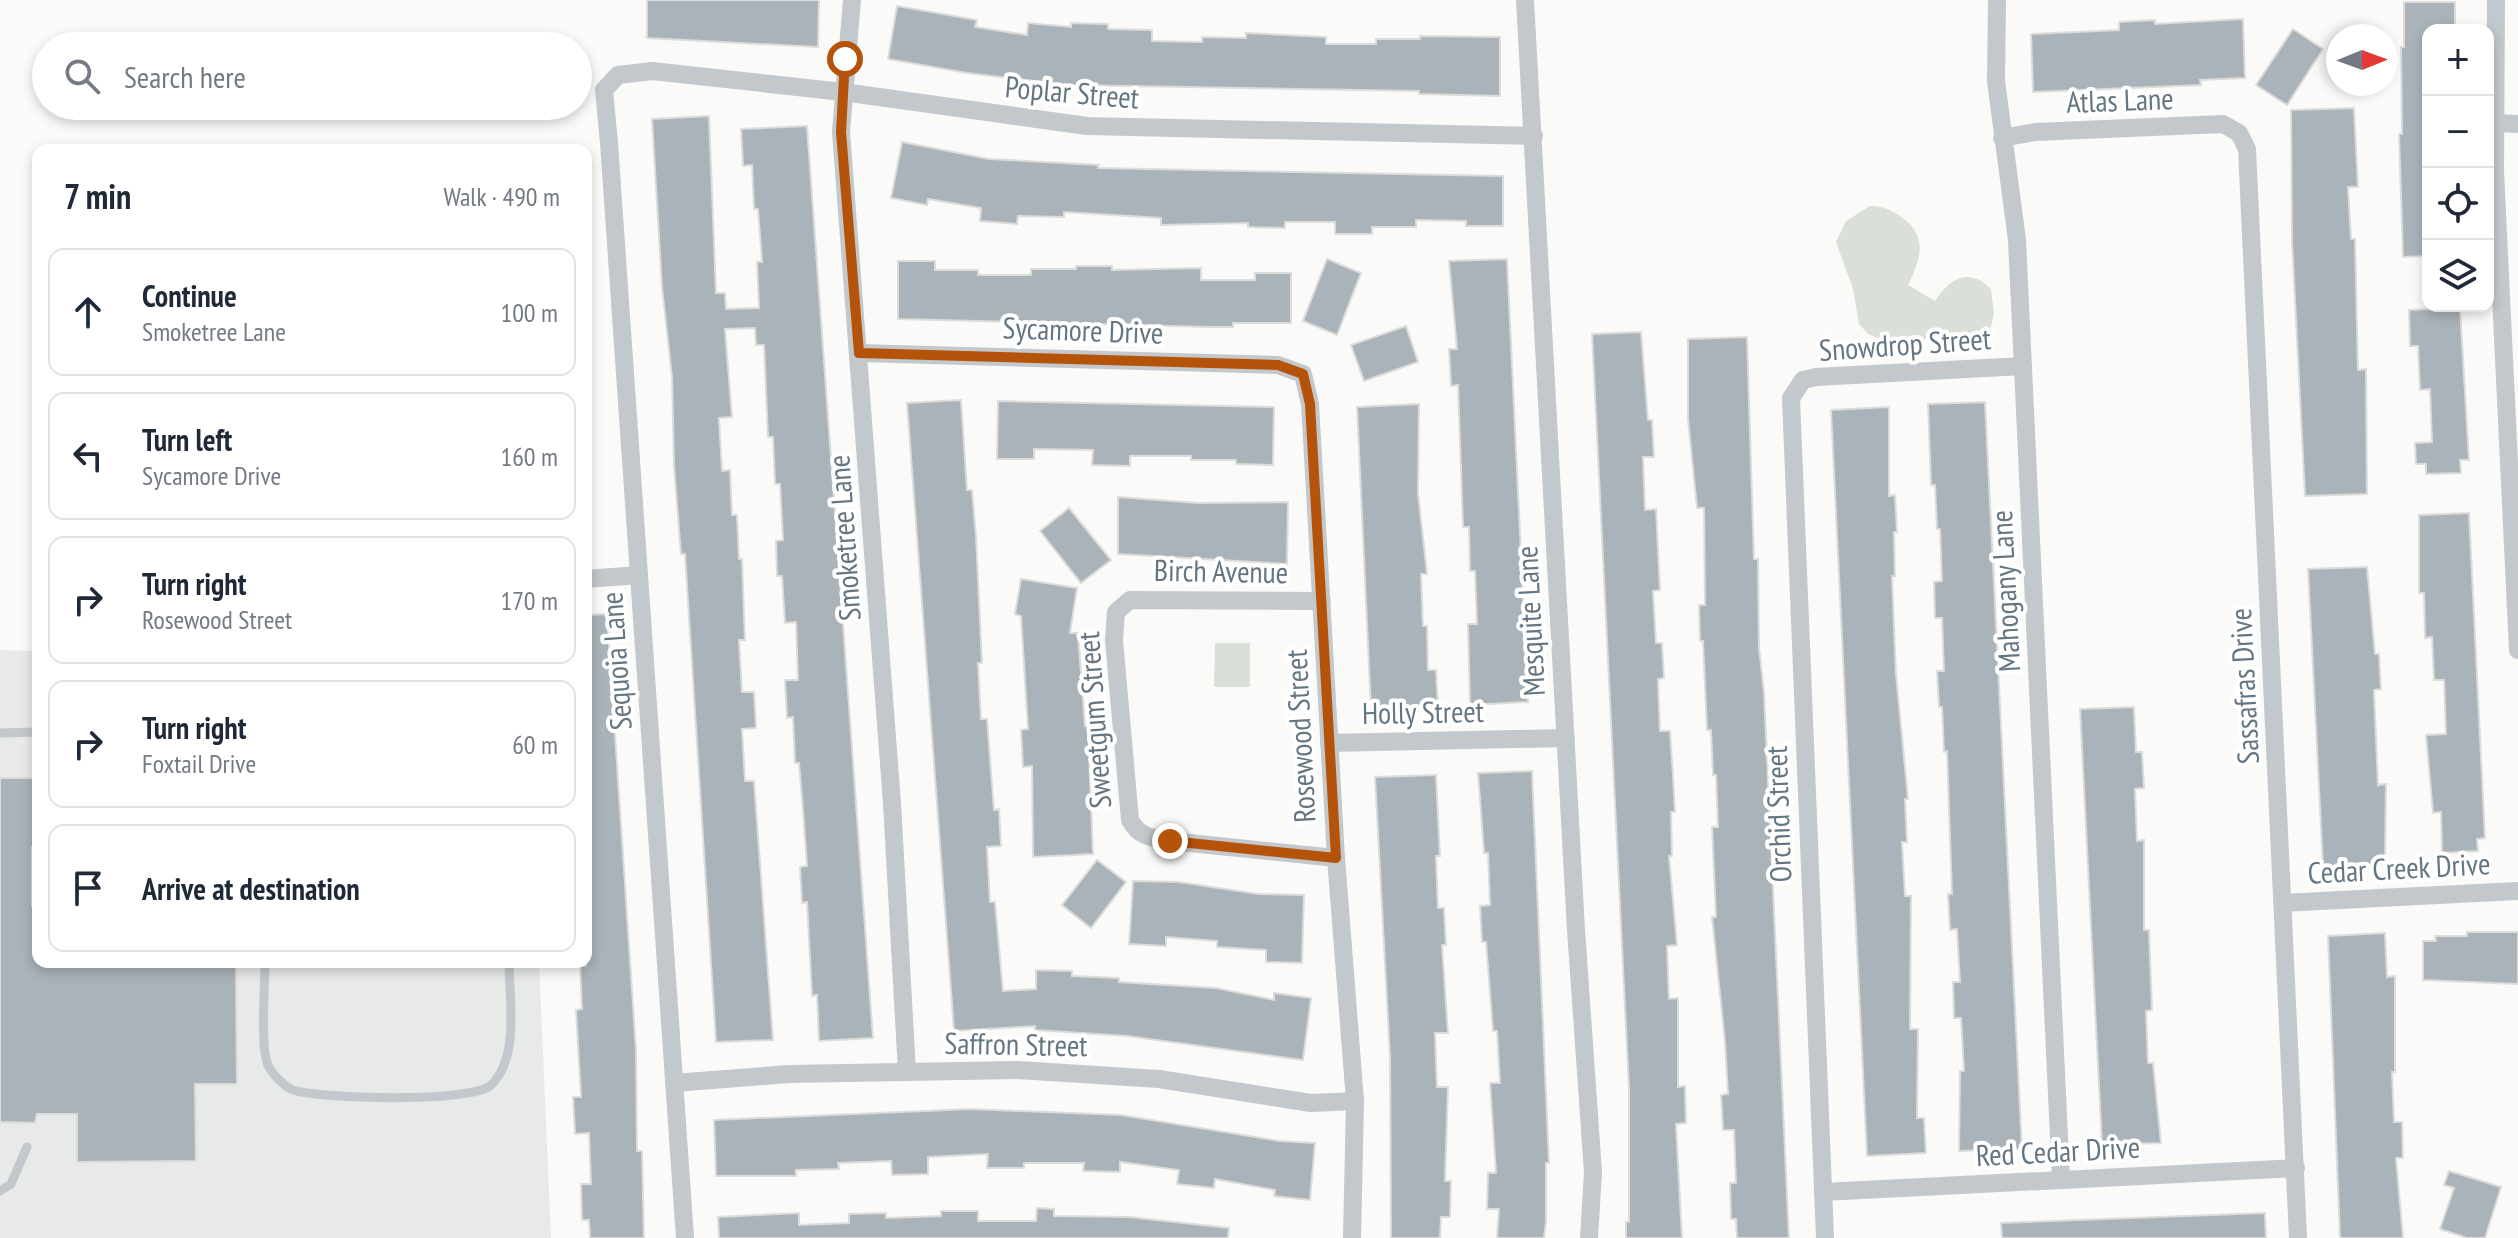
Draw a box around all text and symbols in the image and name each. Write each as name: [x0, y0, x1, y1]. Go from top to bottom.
north arrow: [2326, 24, 2398, 96]
map controls: [2422, 24, 2494, 312]
button: +: [2422, 24, 2494, 96]
search box: [32, 32, 592, 120]
route start: [827, 41, 863, 77]
icon: search: [60, 54, 104, 98]
text: Search here: [124, 57, 246, 96]
street label: Poplar Street: [1004, 66, 1141, 117]
street label: Atlas Lane: [2066, 78, 2174, 121]
button: −: [2422, 96, 2494, 168]
button: locate: [2422, 168, 2494, 240]
text: 7 min: [64, 174, 131, 218]
text: Walk · 490 m: [443, 180, 560, 213]
button: layers: [2422, 240, 2494, 312]
text: Continue: [142, 276, 237, 315]
icon: ahead: [66, 290, 110, 334]
text: 100 m: [500, 296, 558, 329]
street label: Sycamore Drive: [1002, 307, 1164, 352]
text: Smoketree Lane: [142, 315, 286, 348]
street label: Snowdrop Street: [1818, 318, 1993, 369]
text: Turn left: [142, 420, 232, 459]
icon: left: [66, 434, 110, 478]
text: 160 m: [500, 440, 558, 473]
street label: Smoketree Lane: [818, 454, 869, 622]
text: Sycamore Drive: [142, 459, 281, 492]
street label: Mahogany Lane: [1981, 509, 2028, 673]
street label: Mesquite Lane: [1506, 545, 1553, 697]
street label: Birch Avenue: [1154, 550, 1288, 591]
text: Turn right: [142, 564, 246, 603]
icon: right: [66, 578, 110, 622]
text: 170 m: [500, 584, 558, 617]
street label: Sequoia Lane: [591, 591, 640, 731]
text: Rosewood Street: [142, 603, 292, 636]
street label: Sassafras Drive: [2220, 607, 2267, 765]
street label: Sweetgum Street: [1068, 630, 1119, 810]
street label: Rosewood Street: [1275, 648, 1324, 824]
street label: Holly Street: [1362, 691, 1485, 732]
text: Turn right: [142, 708, 246, 747]
icon: right: [66, 722, 110, 766]
text: 60 m: [512, 728, 558, 761]
street label: Orchid Street: [1756, 744, 1799, 883]
text: Foxtail Drive: [142, 747, 256, 780]
route end: [1152, 823, 1188, 859]
street label: Cedar Creek Drive: [2307, 843, 2491, 892]
icon: arrive: [66, 866, 110, 910]
text: Arrive at destination: [142, 869, 360, 908]
street label: Saffron Street: [944, 1023, 1089, 1064]
street label: Red Cedar Drive: [1975, 1127, 2141, 1174]

